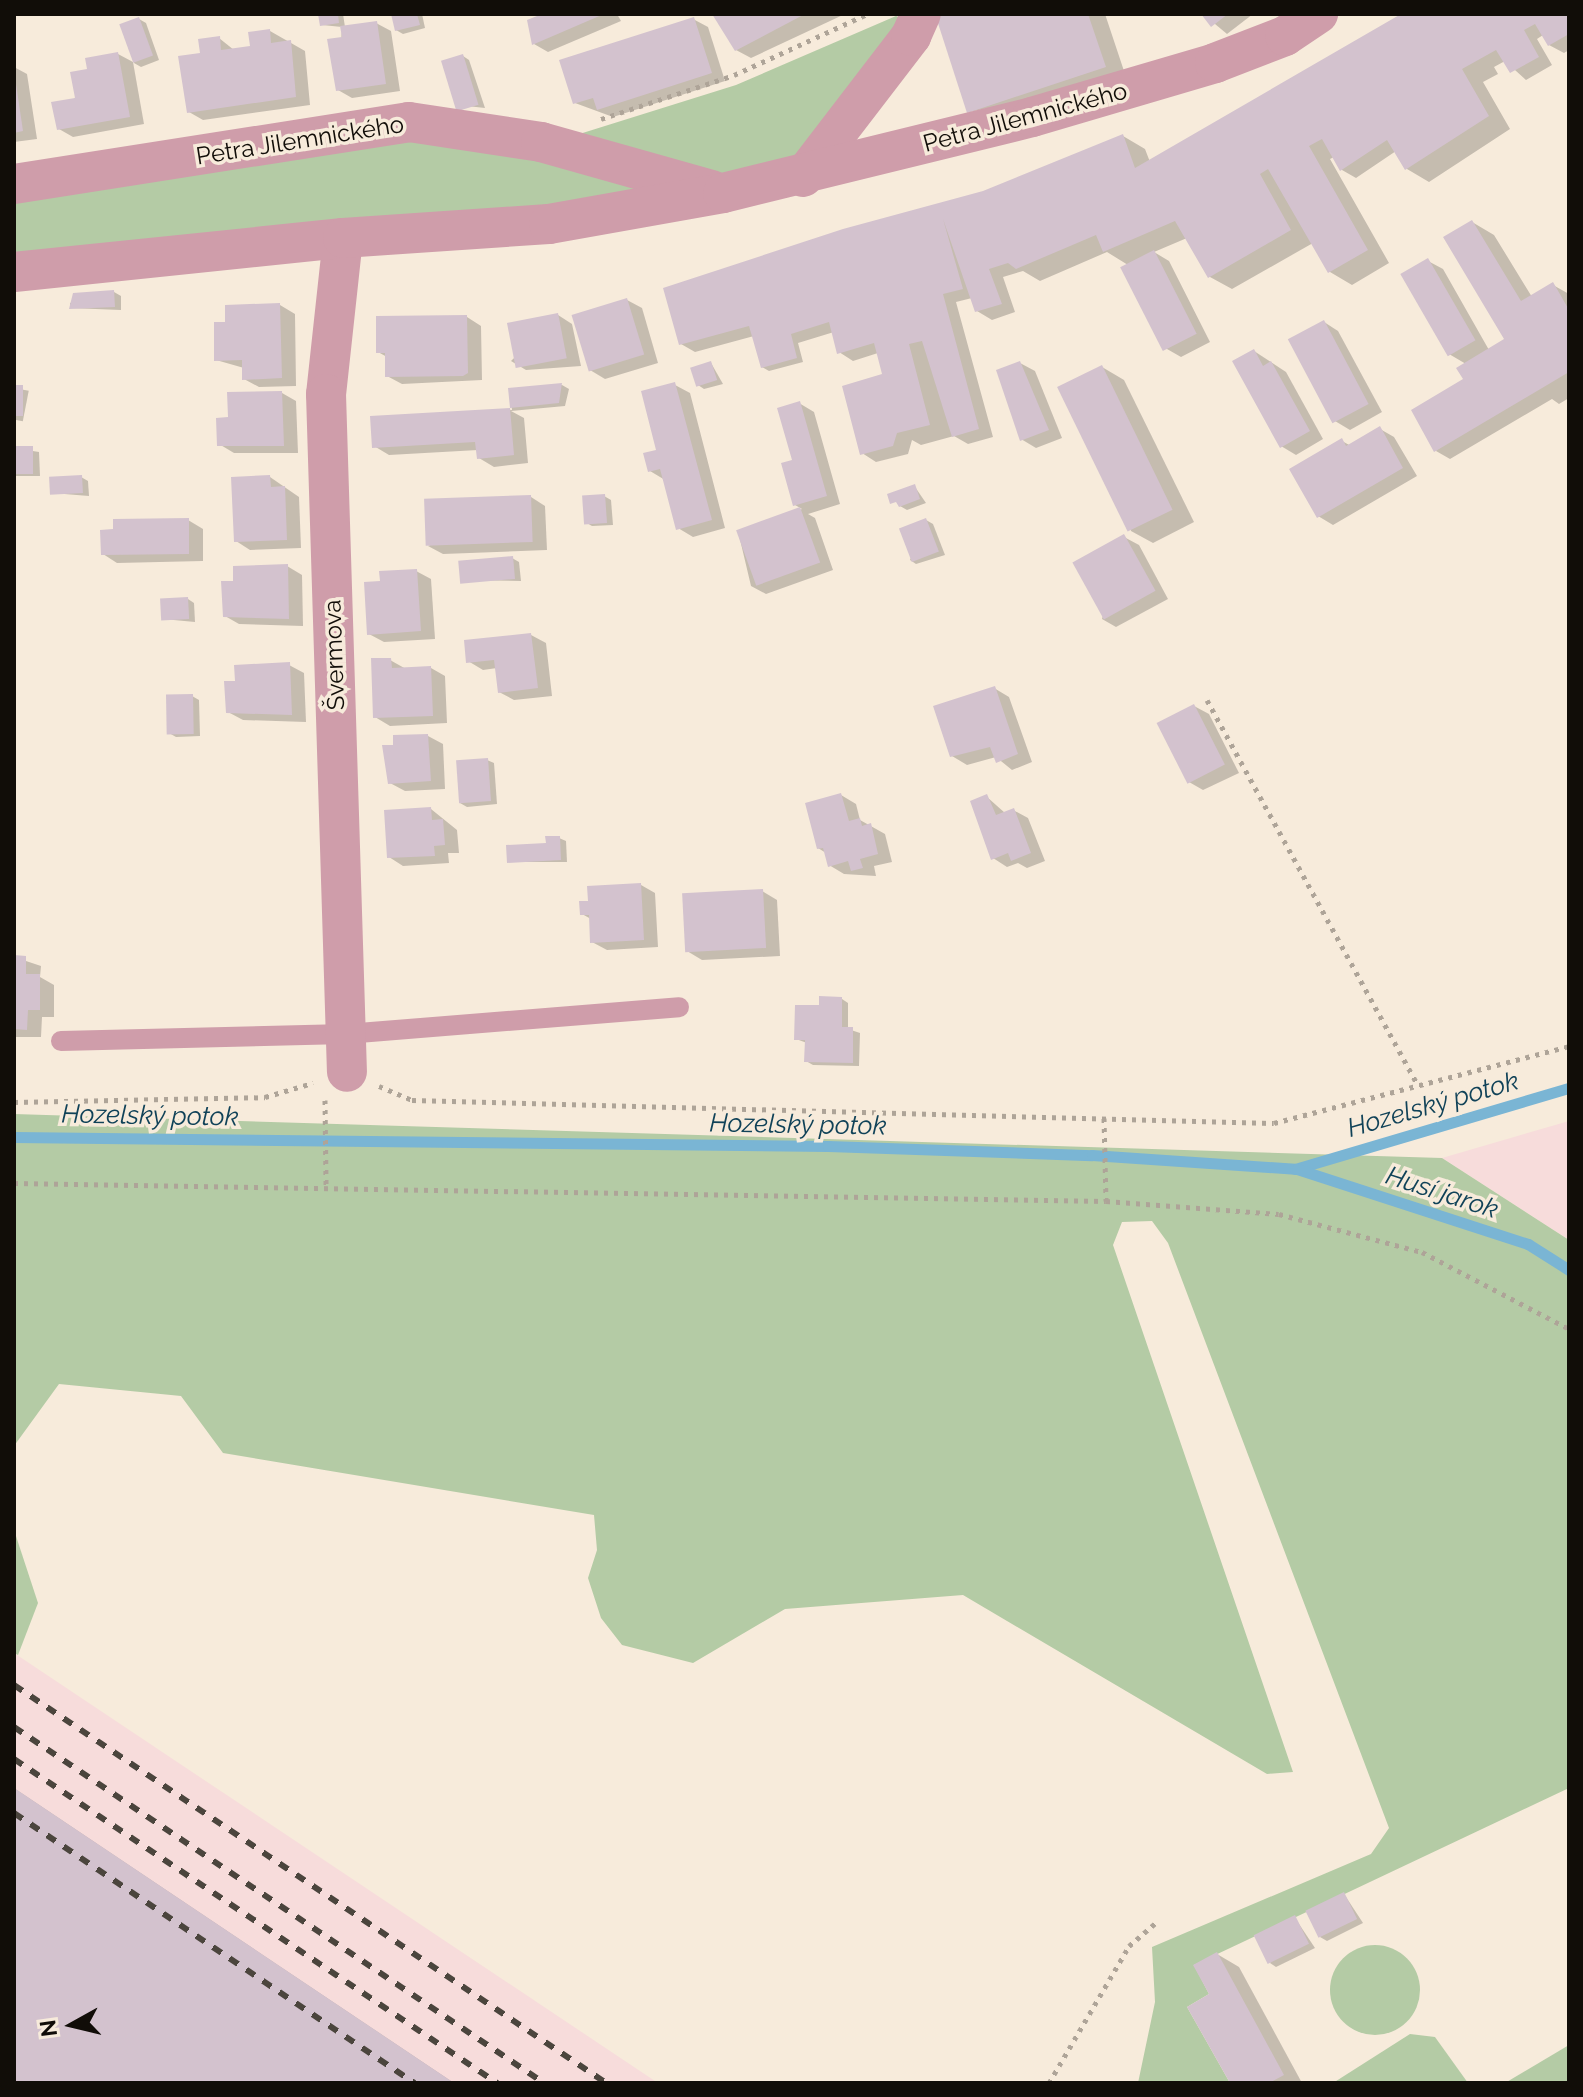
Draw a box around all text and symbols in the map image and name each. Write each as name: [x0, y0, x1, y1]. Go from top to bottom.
street label: Petra Jilemnického: [920, 76, 1130, 158]
street label: Petra Jilemnického: [194, 109, 406, 171]
street label: Švermova: [318, 599, 350, 711]
water label: Hozelský potok: [1343, 1066, 1523, 1144]
water label: Hozelský potok: [61, 1099, 239, 1133]
water label: Hozelský potok: [709, 1108, 887, 1142]
water label: Husí jarok: [1382, 1160, 1502, 1226]
north arrow: [32, 1985, 112, 2065]
text: N: [34, 2018, 62, 2038]

